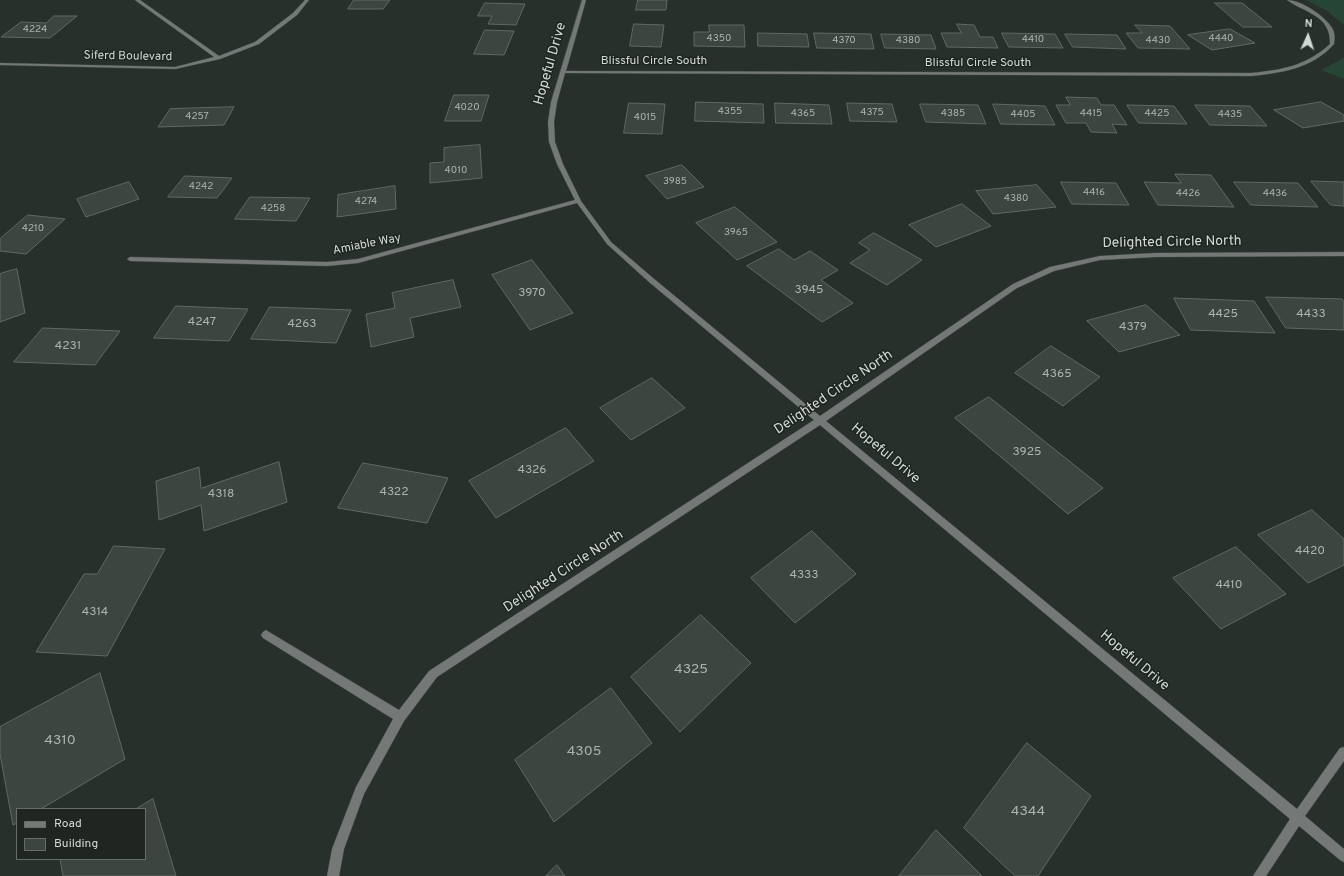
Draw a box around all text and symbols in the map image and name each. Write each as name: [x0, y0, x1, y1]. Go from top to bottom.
north arrow: [1288, 16, 1328, 56]
text: N: [1304, 17, 1313, 31]
street label: Hopeful Drive: [531, 21, 571, 107]
house number: 4224: [23, 24, 47, 36]
house number: 4350: [707, 33, 731, 45]
house number: 4440: [1208, 33, 1234, 45]
house number: 4410: [1022, 34, 1044, 46]
house number: 4370: [832, 35, 856, 47]
house number: 4380: [896, 35, 920, 47]
house number: 4430: [1146, 35, 1170, 47]
street label: Siferd Boulevard: [84, 49, 172, 65]
street label: Blissful Circle South: [601, 55, 707, 69]
street label: Blissful Circle South: [925, 57, 1031, 71]
house number: 4020: [454, 102, 480, 114]
house number: 4355: [718, 106, 742, 118]
house number: 4375: [860, 107, 884, 119]
house number: 4365: [791, 108, 815, 120]
house number: 4385: [941, 108, 965, 120]
house number: 4415: [1080, 108, 1102, 120]
house number: 4425: [1145, 108, 1169, 120]
house number: 4405: [1010, 109, 1036, 121]
house number: 4435: [1218, 109, 1242, 121]
house number: 4257: [185, 111, 209, 123]
house number: 4015: [634, 112, 656, 124]
house number: 4010: [445, 165, 467, 177]
house number: 3985: [663, 176, 687, 188]
house number: 4242: [189, 181, 213, 193]
house number: 4416: [1083, 187, 1105, 199]
house number: 4426: [1176, 188, 1200, 200]
house number: 4436: [1263, 188, 1287, 200]
house number: 4380: [1004, 193, 1028, 205]
house number: 4274: [355, 196, 377, 208]
house number: 4258: [261, 203, 285, 215]
house number: 4210: [22, 223, 44, 235]
house number: 3965: [724, 227, 748, 239]
street label: Amiable Way: [332, 231, 402, 259]
street label: Delighted Circle North: [1102, 233, 1242, 253]
house number: 3945: [794, 284, 824, 298]
house number: 3970: [518, 287, 546, 301]
house number: 4425: [1208, 308, 1238, 322]
house number: 4433: [1296, 308, 1326, 322]
house number: 4247: [188, 316, 216, 330]
house number: 4263: [287, 318, 317, 332]
house number: 4379: [1119, 321, 1147, 335]
house number: 4231: [55, 340, 81, 354]
street label: Delighted Circle North: [772, 347, 896, 439]
house number: 4365: [1042, 368, 1072, 382]
street label: Hopeful Drive: [847, 420, 923, 488]
house number: 3925: [1013, 446, 1041, 460]
house number: 4326: [518, 464, 546, 478]
house number: 4322: [379, 486, 409, 500]
house number: 4318: [208, 488, 234, 502]
street label: Delighted Circle North: [501, 527, 627, 617]
house number: 4420: [1295, 545, 1325, 559]
house number: 4333: [789, 569, 819, 583]
house number: 4410: [1215, 579, 1243, 593]
house number: 4314: [82, 606, 108, 620]
street label: Hopeful Drive: [1096, 627, 1172, 695]
house number: 4325: [674, 662, 708, 678]
house number: 4310: [44, 733, 76, 749]
house number: 4305: [567, 744, 601, 760]
house number: 4344: [1011, 804, 1045, 820]
legend: [16, 808, 146, 860]
text: Road: [54, 816, 82, 832]
text: Building: [54, 836, 98, 852]

